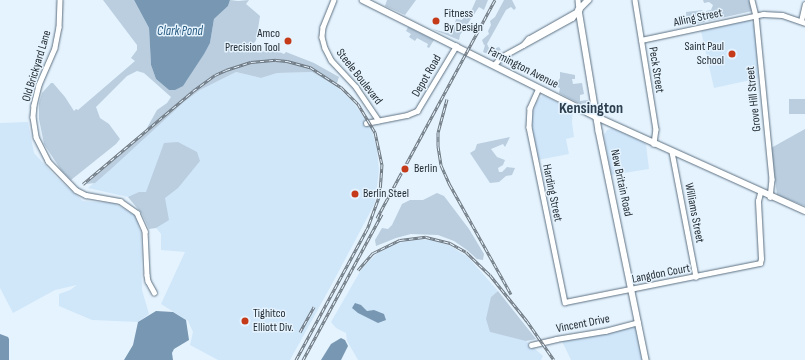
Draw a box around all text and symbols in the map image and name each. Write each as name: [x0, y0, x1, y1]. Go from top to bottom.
street label: Alling Street: [672, 6, 724, 30]
place label: Fitness By Design: [444, 7, 483, 35]
marker: Fitness By Design: [431, 16, 441, 26]
water label: Clark Pond: [157, 23, 203, 39]
place label: Amco Precision Tool: [225, 27, 280, 55]
street label: Old Brickyard Lane: [19, 29, 55, 103]
marker: Amco Precision Tool: [283, 36, 293, 46]
place label: Saint Paul School: [684, 40, 724, 68]
street label: Farmington Avenue: [485, 44, 561, 92]
street label: Steele Boulevard: [333, 46, 385, 108]
street label: Peck Street: [645, 46, 667, 94]
marker: Saint Paul School: [727, 49, 737, 59]
street label: Depot Road: [409, 52, 445, 100]
street label: Grove Hill Street: [743, 66, 765, 132]
district label: Kensington: [559, 99, 623, 119]
street label: New Britain Road: [607, 148, 635, 218]
place label: Berlin: [414, 162, 437, 176]
marker: Berlin: [399, 163, 411, 175]
street label: Harding Street: [539, 163, 565, 223]
street label: Williams Street: [681, 182, 707, 244]
place label: Berlin Steel: [363, 187, 409, 201]
marker: Berlin Steel: [350, 189, 360, 199]
street label: Langdon Court: [631, 261, 691, 287]
place label: Tighitco Elliott Div.: [253, 307, 293, 335]
street label: Vincent Drive: [555, 312, 611, 336]
marker: Tighitco Elliott Div.: [240, 316, 250, 326]

